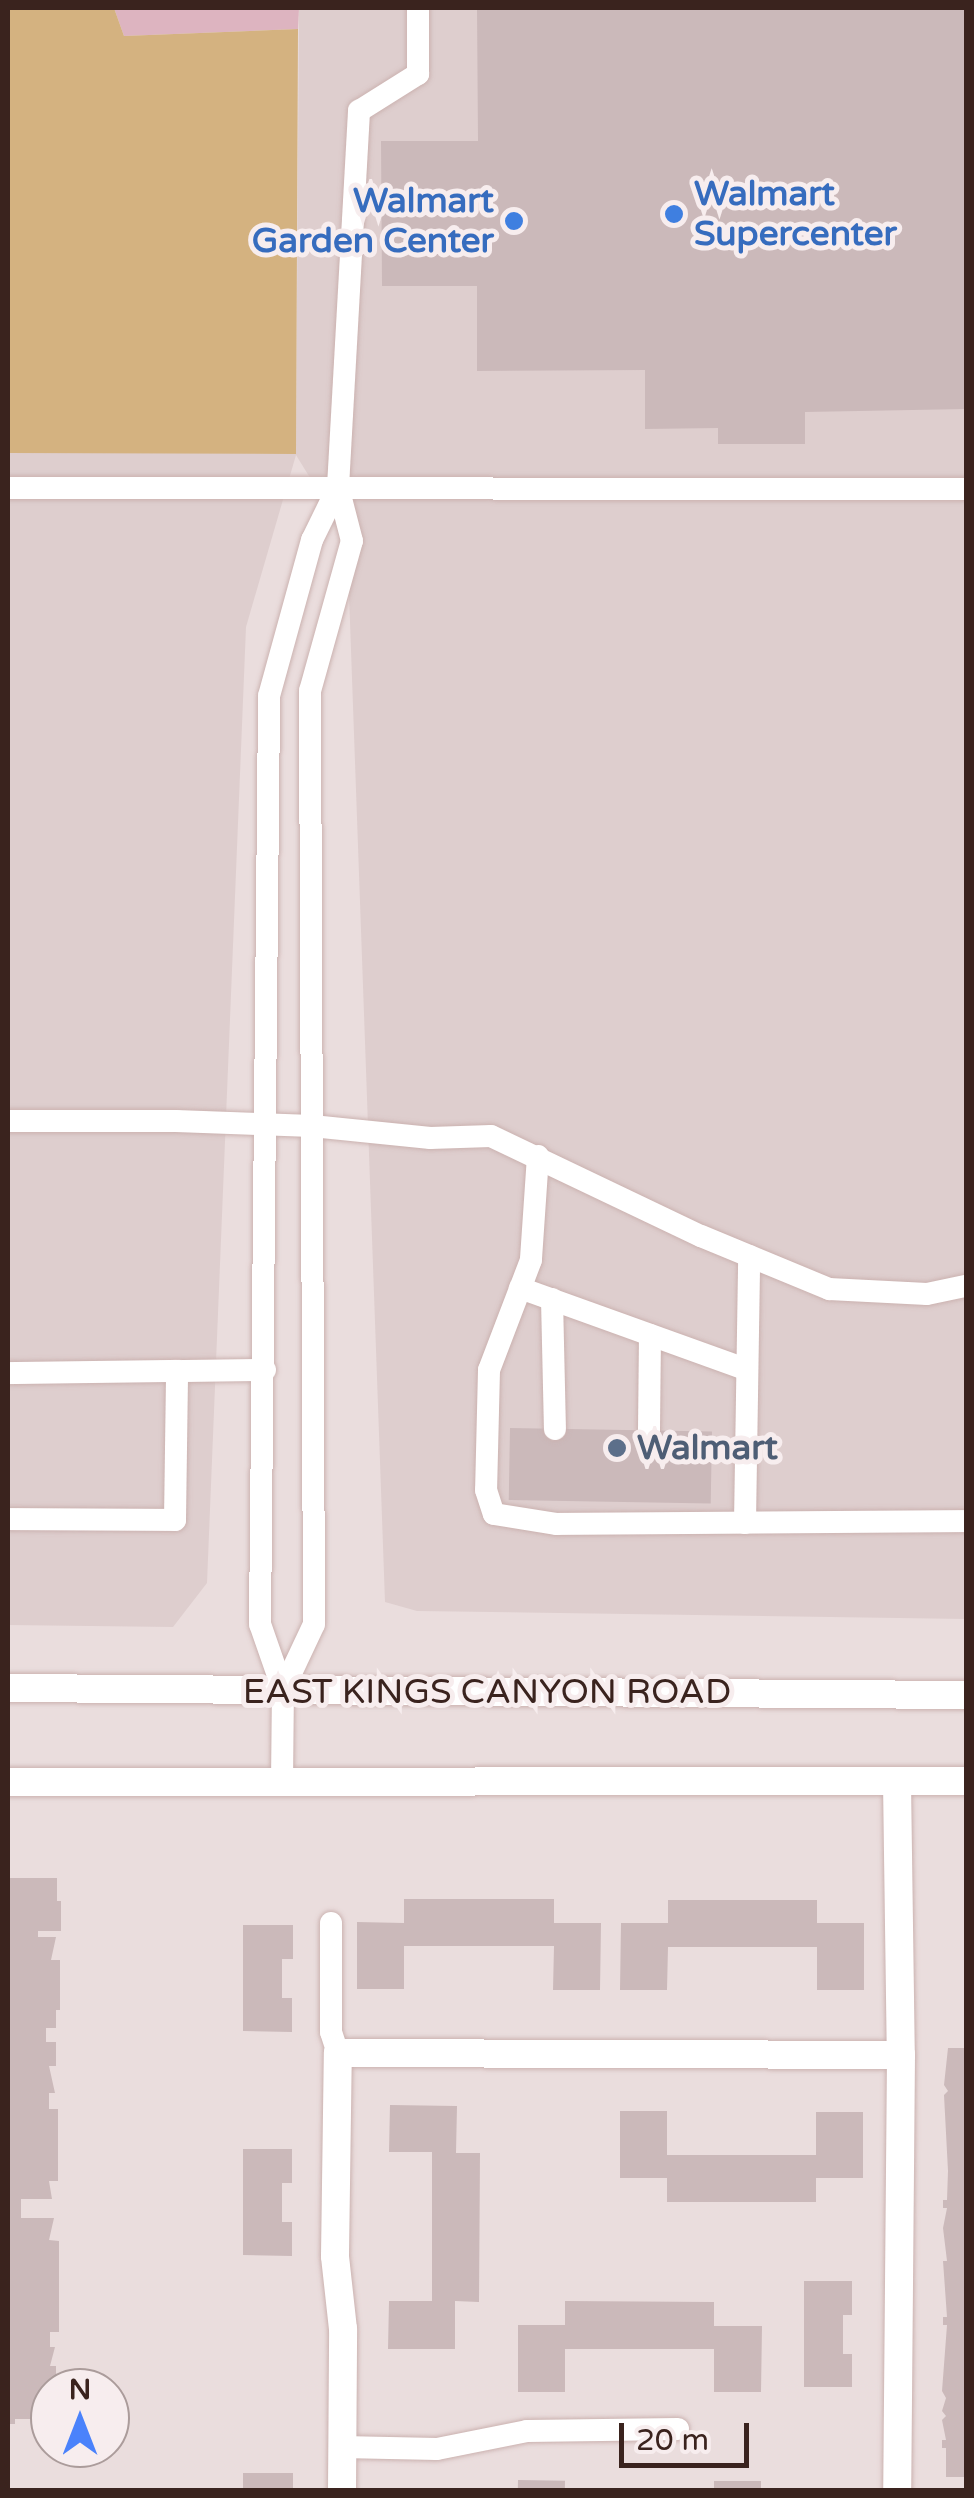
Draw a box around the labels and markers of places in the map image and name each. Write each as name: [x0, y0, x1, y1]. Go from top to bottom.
place label: Walmart Supercenter: [694, 173, 897, 255]
place label: Walmart Garden Center: [252, 180, 494, 262]
marker: Walmart Supercenter: [663, 203, 685, 225]
marker: Walmart Garden Center: [503, 210, 525, 232]
place label: Walmart: [637, 1427, 778, 1469]
marker: Walmart: [606, 1437, 628, 1459]

